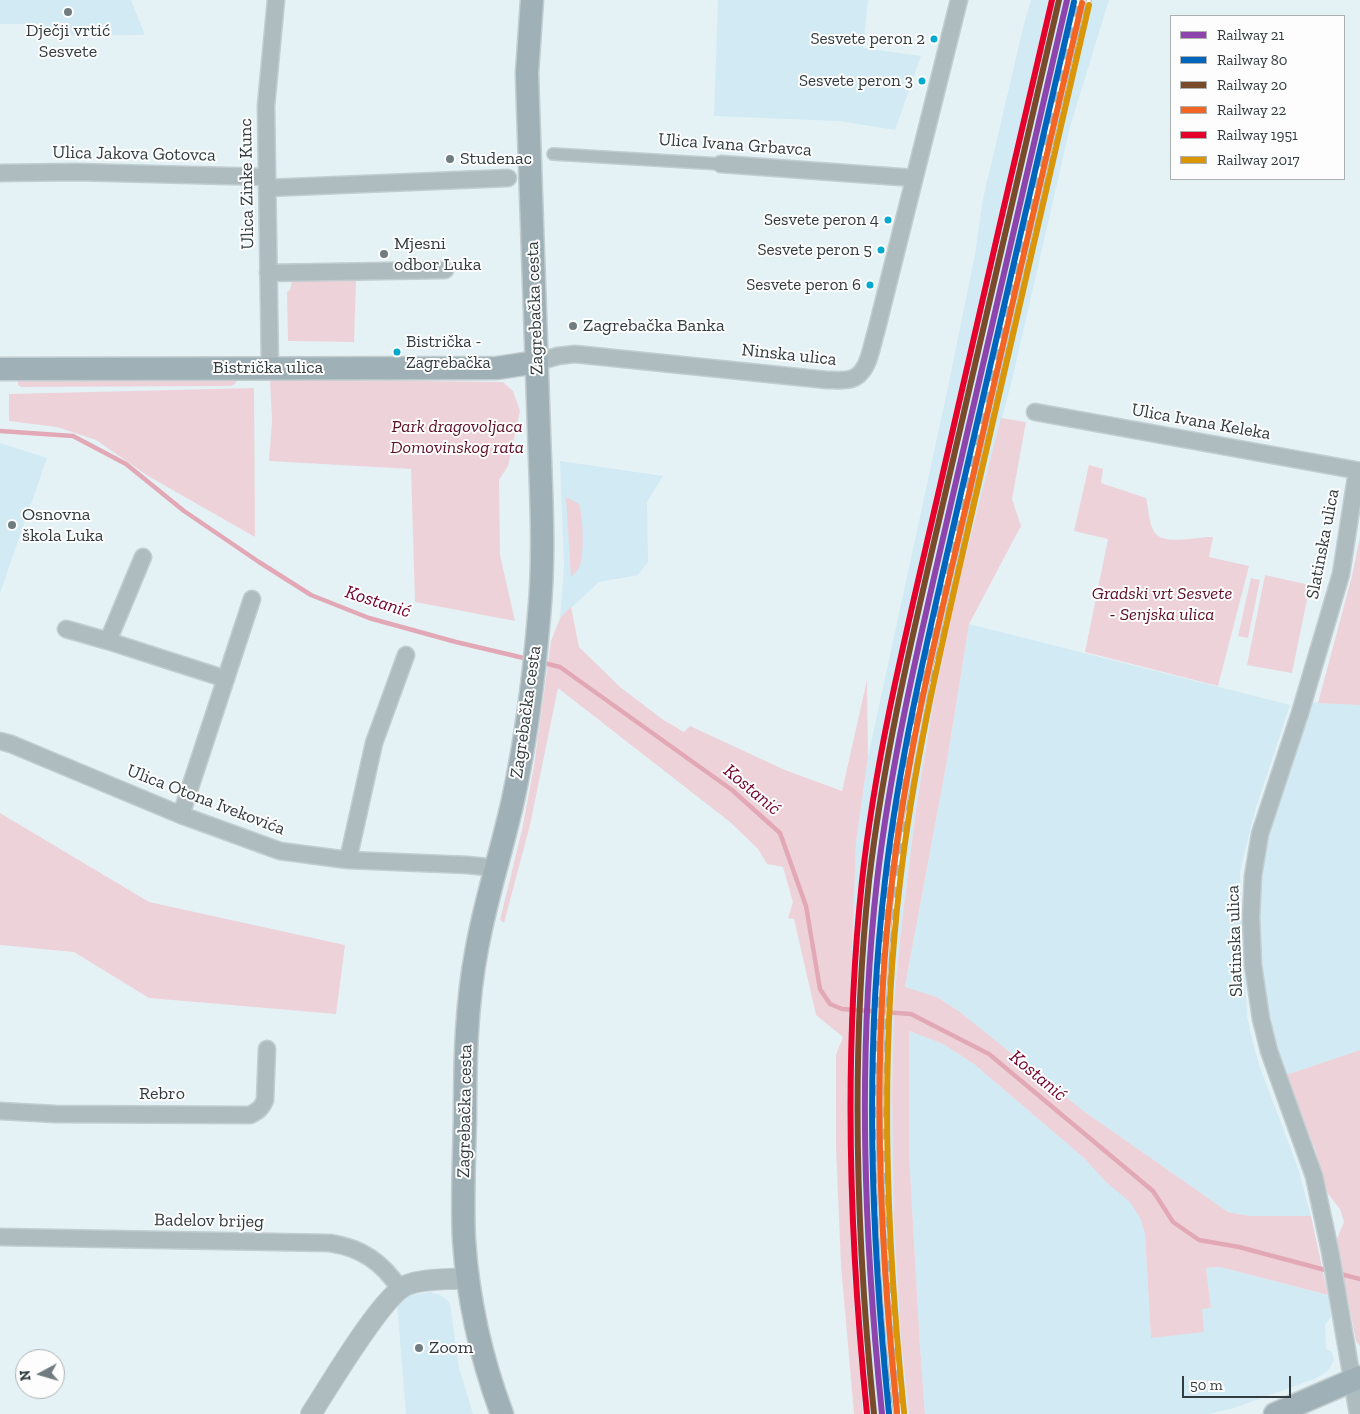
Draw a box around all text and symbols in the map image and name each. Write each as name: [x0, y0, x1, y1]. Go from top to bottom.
marker: Dječji vrtić Sesvete: [62, 6, 74, 18]
legend: [1170, 15, 1345, 180]
place label: Dječji vrtić Sesvete: [26, 20, 110, 62]
text: Railway 21: [1217, 26, 1284, 44]
place label: Sesvete peron 2: [810, 29, 925, 49]
marker: Sesvete peron 2: [929, 34, 939, 44]
text: Railway 80: [1217, 51, 1287, 69]
place label: Sesvete peron 3: [799, 71, 913, 91]
marker: Sesvete peron 3: [917, 76, 927, 86]
text: Railway 20: [1217, 76, 1287, 94]
text: Railway 22: [1217, 101, 1286, 119]
street label: Ulica Zinke Kunc: [235, 118, 259, 250]
text: Railway 1951: [1217, 126, 1298, 144]
street label: Ulica Ivana Grbavca: [658, 129, 812, 161]
street label: Ulica Jakova Gotovca: [52, 142, 216, 166]
place label: Studenac: [460, 148, 532, 170]
text: Railway 2017: [1217, 151, 1300, 169]
marker: Studenac: [444, 153, 456, 165]
place label: Sesvete peron 4: [764, 210, 879, 230]
marker: Sesvete peron 4: [883, 215, 893, 225]
place label: Mjesni odbor Luka: [394, 233, 481, 276]
place label: Sesvete peron 5: [757, 240, 872, 260]
street label: Zagrebačka cesta: [522, 241, 548, 375]
marker: Sesvete peron 5: [876, 245, 886, 255]
marker: Mjesni odbor Luka: [378, 248, 390, 260]
place label: Sesvete peron 6: [746, 275, 861, 295]
marker: Sesvete peron 6: [865, 280, 875, 290]
place label: Zagrebačka Banka: [583, 315, 725, 337]
marker: Zagrebačka Banka: [567, 320, 579, 332]
place label: Bistrička - Zagrebačka: [406, 332, 491, 372]
street label: Ninska ulica: [740, 339, 838, 371]
marker: Bistrička - Zagrebačka: [392, 347, 402, 357]
street label: Bistrička ulica: [213, 357, 323, 379]
street label: Ulica Ivana Keleka: [1130, 399, 1272, 445]
park label: Park dragovoljaca Domovinskog rata: [390, 416, 524, 458]
street label: Slatinska ulica: [1302, 487, 1344, 601]
place label: Osnovna škola Luka: [22, 504, 104, 546]
marker: Osnovna škola Luka: [6, 519, 18, 531]
water label: Kostanić: [342, 581, 414, 623]
park label: Gradski vrt Sesvete - Senjska ulica: [1092, 583, 1232, 626]
street label: Zagrebačka cesta: [506, 644, 546, 780]
water label: Kostanić: [719, 759, 785, 821]
street label: Ulica Otona Ivekovića: [124, 760, 288, 840]
street label: Slatinska ulica: [1222, 885, 1248, 997]
street label: Zagrebačka cesta: [453, 1044, 477, 1178]
water label: Kostanić: [1005, 1045, 1071, 1107]
street label: Rebro: [139, 1083, 185, 1105]
street label: Badelov brijeg: [154, 1209, 264, 1233]
place label: Zoom: [429, 1337, 473, 1359]
marker: Zoom: [413, 1342, 425, 1354]
north arrow: [15, 1349, 65, 1399]
scale bar: [1185, 1366, 1294, 1398]
text: N: [17, 1369, 35, 1382]
text: 50 m: [1190, 1376, 1223, 1394]

